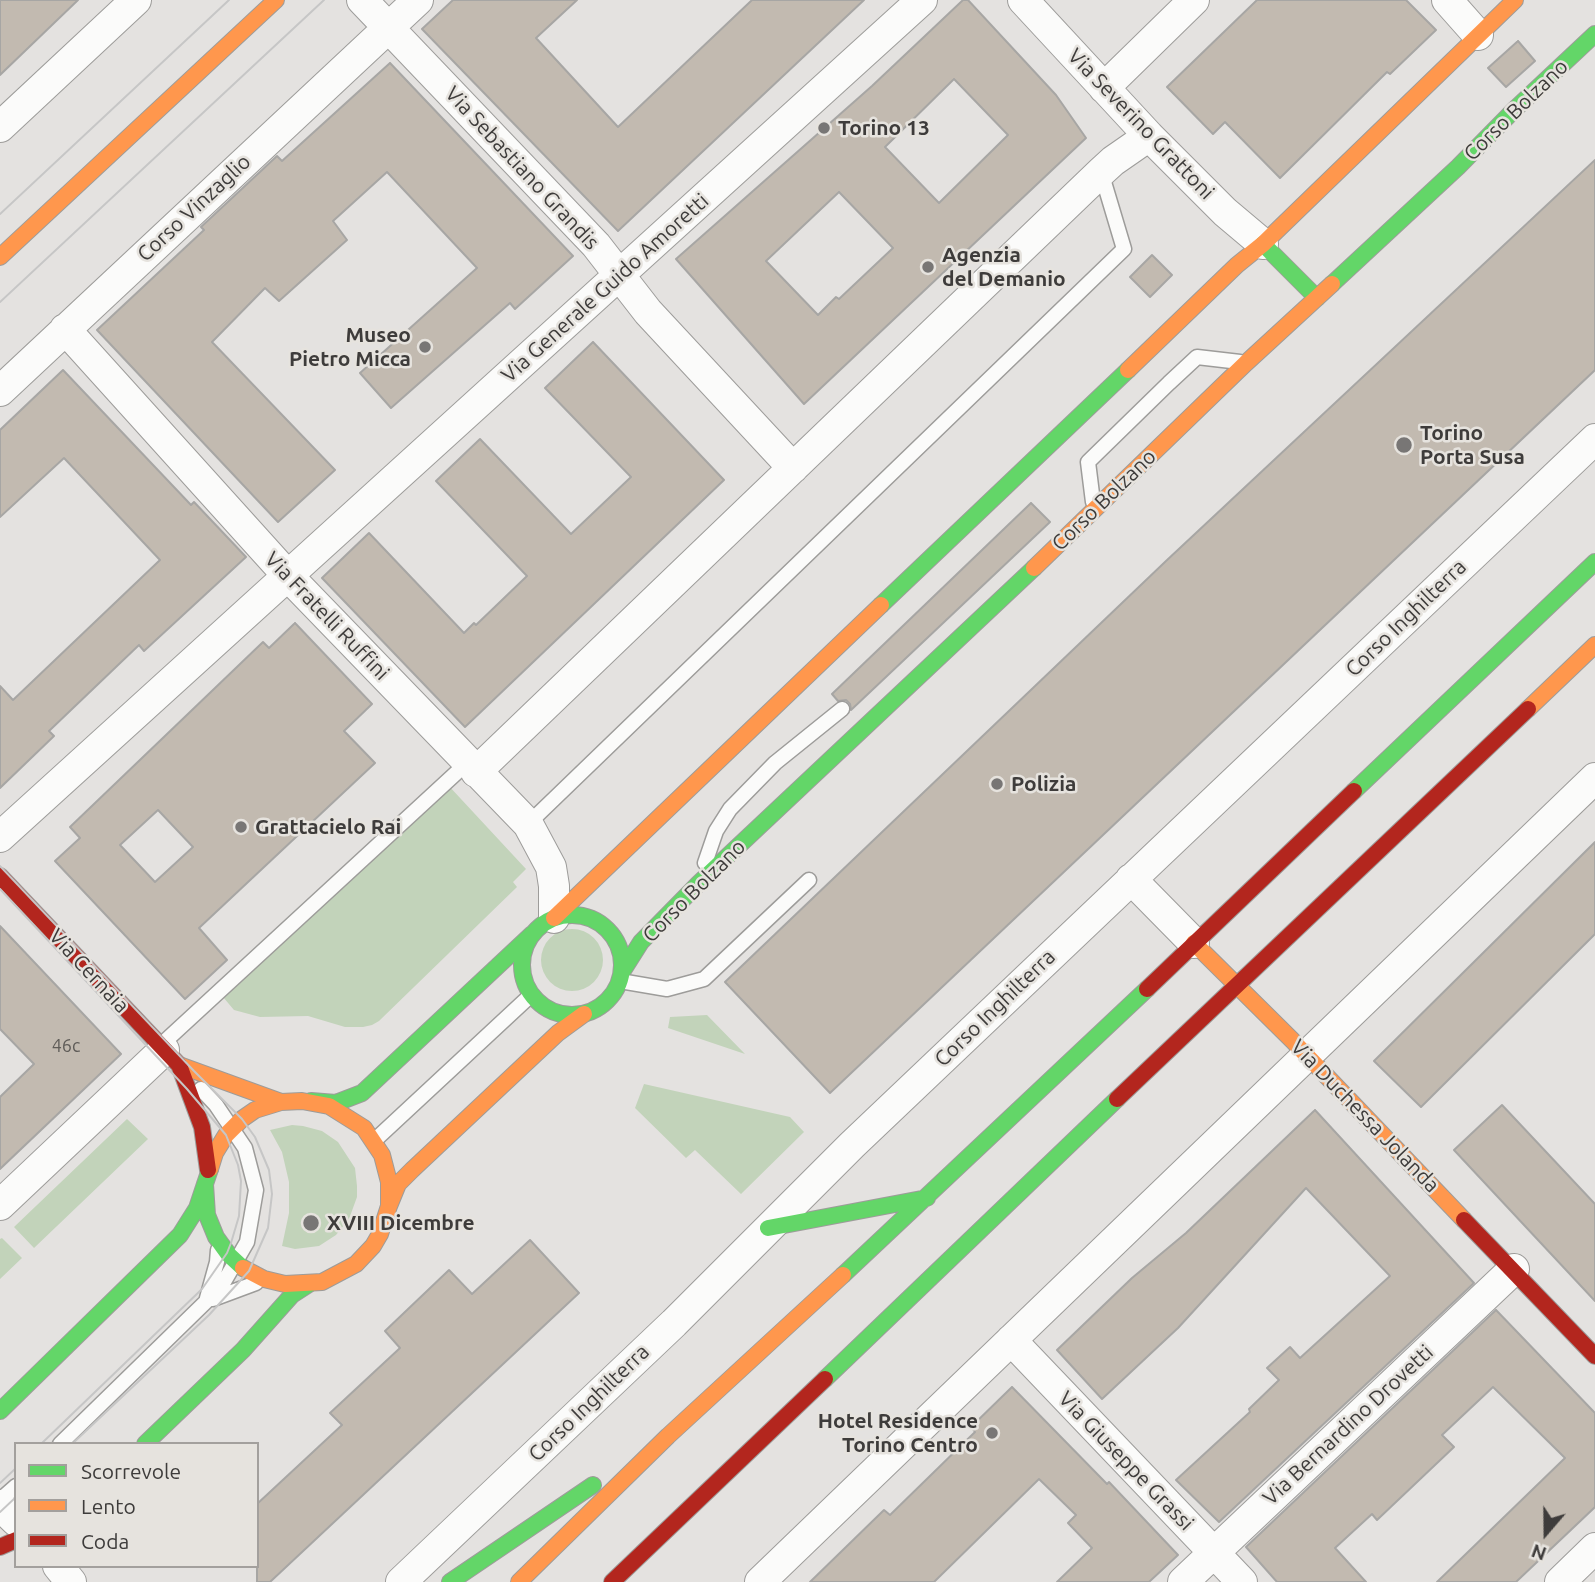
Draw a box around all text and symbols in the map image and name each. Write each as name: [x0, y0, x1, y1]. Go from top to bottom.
street label: Via Severino Grattoni: [1063, 43, 1219, 205]
street label: Corso Bolzano: [1459, 54, 1573, 166]
street label: Via Sebastiano Grandis: [440, 81, 604, 255]
place label: Torino 13: [838, 115, 930, 141]
marker: Torino 13: [816, 120, 832, 136]
street label: Corso Vinzaglio: [132, 149, 256, 267]
street label: Via Generale Guido Amoretti: [496, 188, 714, 388]
place label: Agenzia del Demanio: [942, 242, 1066, 292]
marker: Agenzia del Demanio: [920, 259, 936, 275]
place label: Museo Pietro Micca: [289, 322, 411, 372]
marker: Museo Pietro Micca: [417, 339, 433, 355]
place label: Torino Porta Susa: [1420, 420, 1525, 470]
marker: Torino Porta Susa: [1394, 435, 1414, 455]
street label: Corso Bolzano: [1047, 444, 1161, 556]
street label: Via Fratelli Ruffini: [260, 547, 394, 685]
street label: Corso Inghilterra: [1340, 554, 1472, 682]
place label: Polizia: [1011, 771, 1076, 797]
marker: Polizia: [989, 776, 1005, 792]
place label: Grattacielo Rai: [255, 814, 401, 840]
marker: Grattacielo Rai: [233, 819, 249, 835]
street label: Corso Bolzano: [637, 834, 751, 948]
street label: Via Cernaia: [44, 924, 134, 1018]
street label: Corso Inghilterra: [929, 944, 1061, 1072]
street label: Via Duchessa Jolanda: [1286, 1034, 1444, 1198]
house number: 46c: [52, 1035, 80, 1057]
place label: XVIII Dicembre: [327, 1210, 474, 1236]
marker: XVIII Dicembre: [301, 1213, 321, 1233]
street label: Corso Inghilterra: [523, 1339, 655, 1467]
street label: Via Bernardino Drovetti: [1258, 1340, 1438, 1510]
street label: Via Giuseppe Grassi: [1053, 1386, 1199, 1536]
place label: Hotel Residence Torino Centro: [818, 1408, 978, 1458]
marker: Hotel Residence Torino Centro: [984, 1425, 1000, 1441]
legend: [14, 1442, 259, 1568]
text: Scorrevole: [81, 1459, 181, 1483]
text: Lento: [81, 1494, 136, 1518]
north arrow: [1511, 1498, 1581, 1568]
text: Coda: [81, 1529, 129, 1553]
text: N: [1528, 1540, 1549, 1565]

